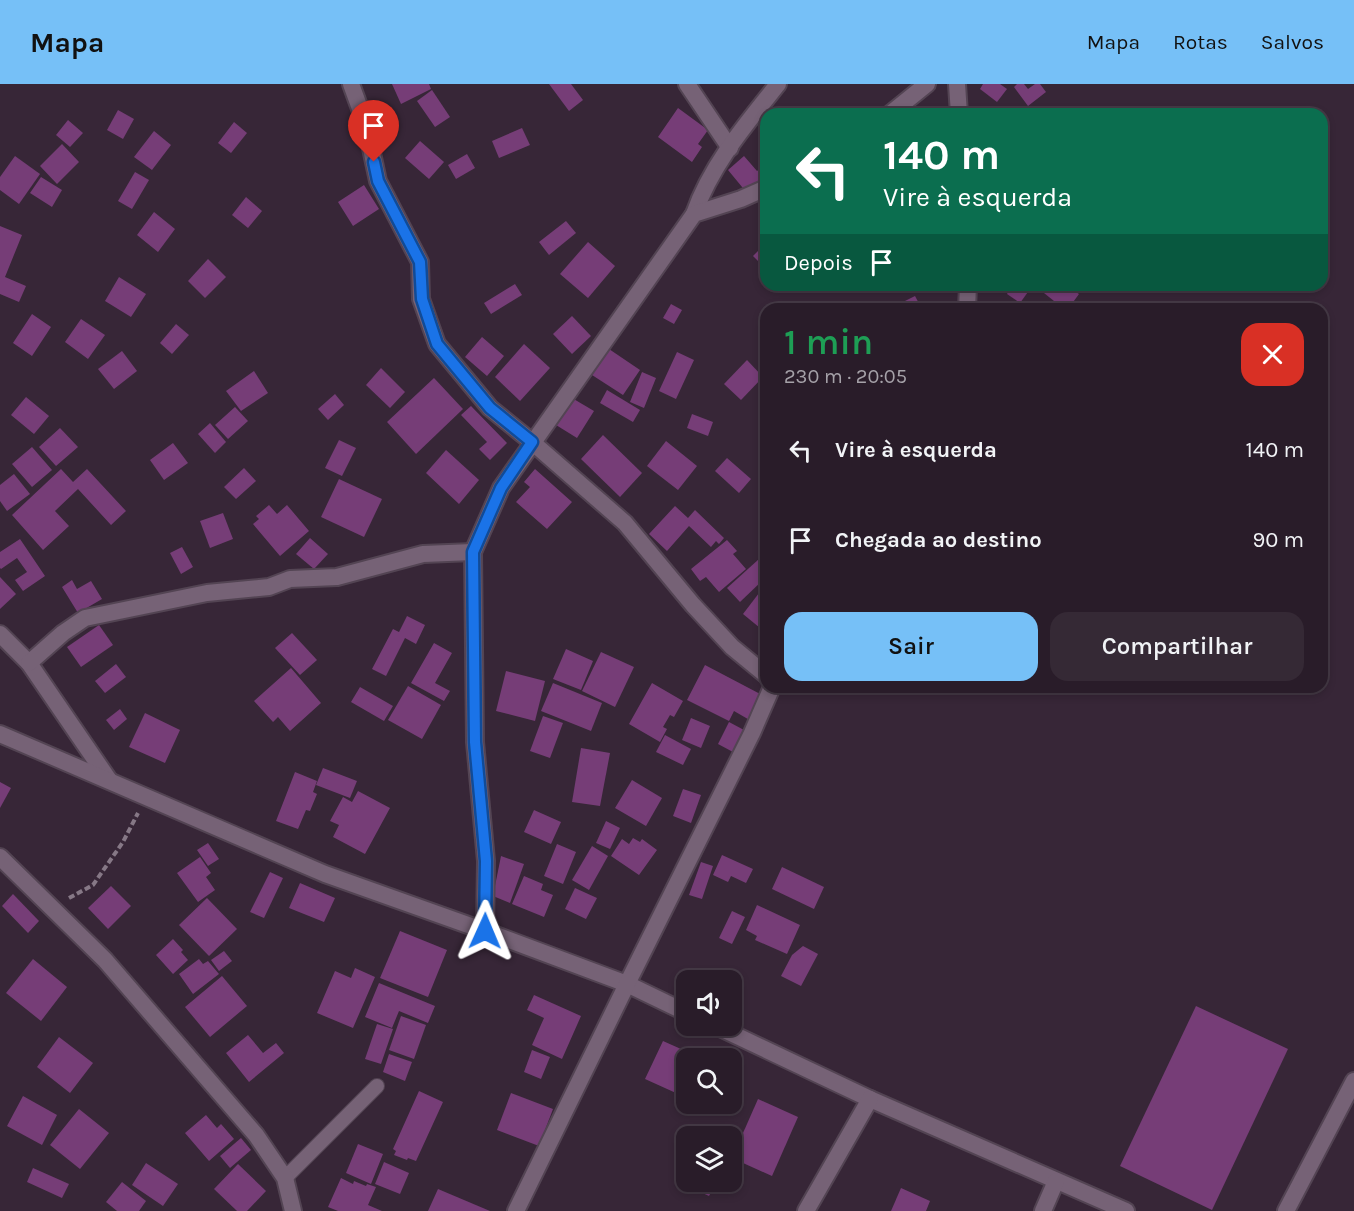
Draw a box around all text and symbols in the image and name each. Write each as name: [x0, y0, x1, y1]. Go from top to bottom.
text: Mapa: [30, 26, 104, 59]
text: Mapa: [1087, 30, 1140, 54]
text: Rotas: [1173, 30, 1228, 54]
text: Salvos: [1261, 30, 1324, 54]
pin: [348, 100, 399, 162]
icon: arrive: [357, 109, 390, 142]
text: 140 m: [883, 130, 1000, 180]
icon: left: [784, 132, 862, 210]
text: Vire à esquerda: [883, 181, 1072, 213]
icon: arrive: [865, 246, 898, 279]
text: Depois: [784, 250, 853, 276]
text: 1 min: [784, 321, 873, 363]
button: close: [1241, 323, 1304, 386]
text: 230 m · 20:05: [784, 365, 907, 388]
icon: left: [784, 434, 817, 467]
text: Vire à esquerda: [835, 437, 997, 463]
text: 140 m: [1246, 437, 1304, 463]
icon: arrive: [784, 524, 817, 557]
text: Chegada ao destino: [835, 527, 1042, 553]
text: 90 m: [1252, 527, 1304, 553]
button: Sair: [784, 612, 1038, 681]
button: Compartilhar: [1050, 612, 1304, 681]
position arrow: [453, 899, 517, 963]
map controls: [676, 970, 742, 1192]
button: sound: [676, 970, 742, 1036]
button: search: [676, 1048, 742, 1114]
button: layers: [676, 1126, 742, 1192]

